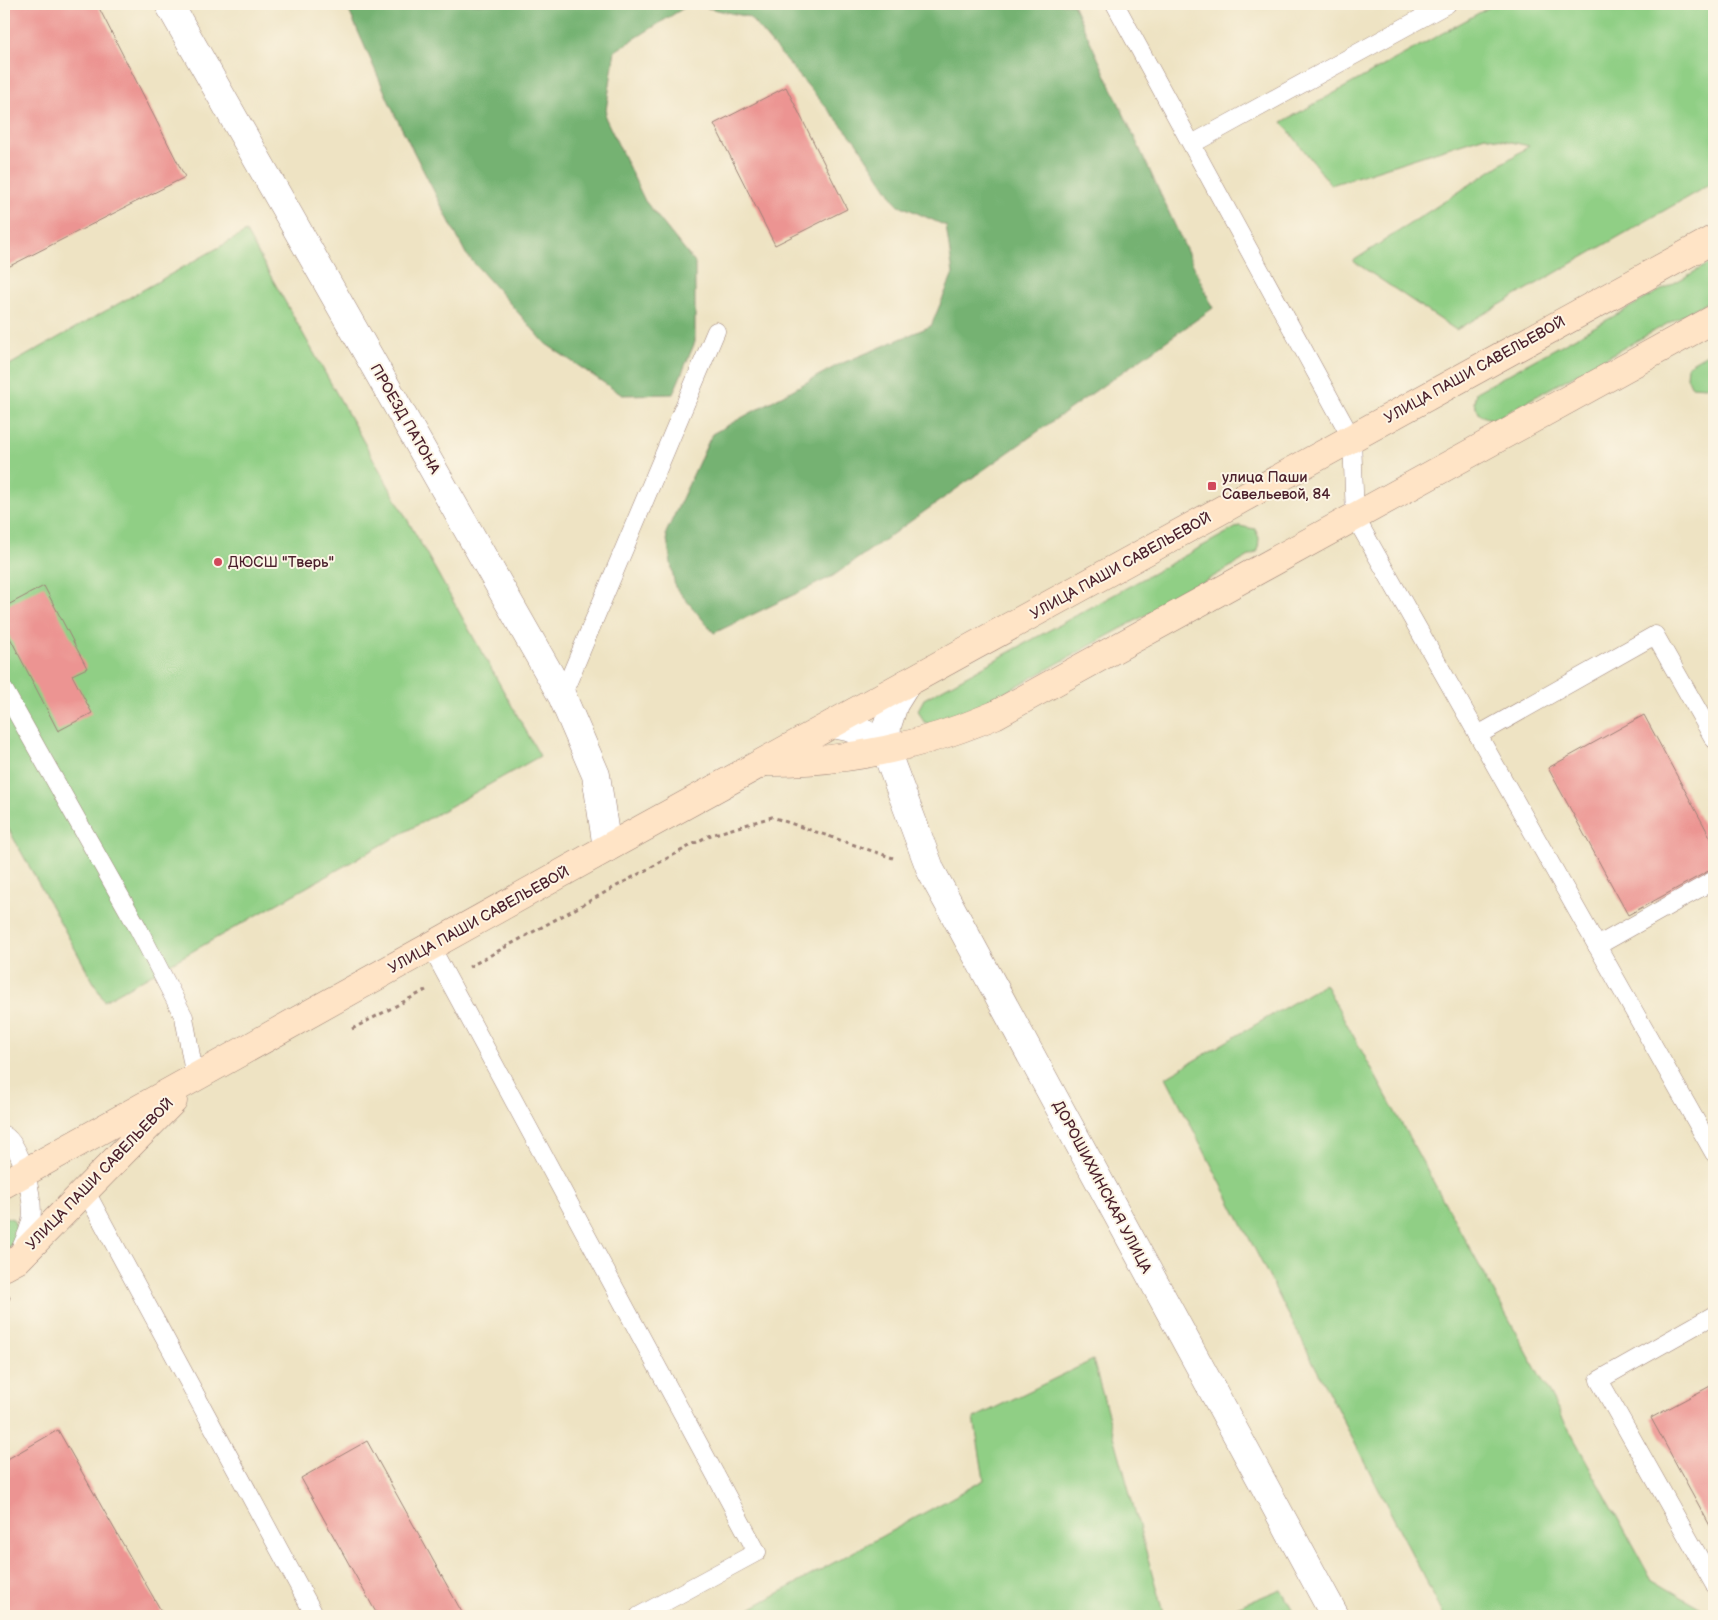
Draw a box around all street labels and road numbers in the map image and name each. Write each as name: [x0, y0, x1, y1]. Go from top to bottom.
street label: УЛИЦА ПАШИ САВЕЛЬЕВОЙ: [1381, 312, 1569, 428]
street label: ПРОЕЗД ПАТОНА: [366, 361, 445, 478]
street label: УЛИЦА ПАШИ САВЕЛЬЕВОЙ: [1027, 508, 1215, 624]
street label: УЛИЦА ПАШИ САВЕЛЬЕВОЙ: [385, 862, 573, 978]
street label: УЛИЦА ПАШИ САВЕЛЬЕВОЙ: [22, 1094, 178, 1254]
street label: ДОРОШИХИНСКАЯ УЛИЦА: [1048, 1097, 1156, 1277]

